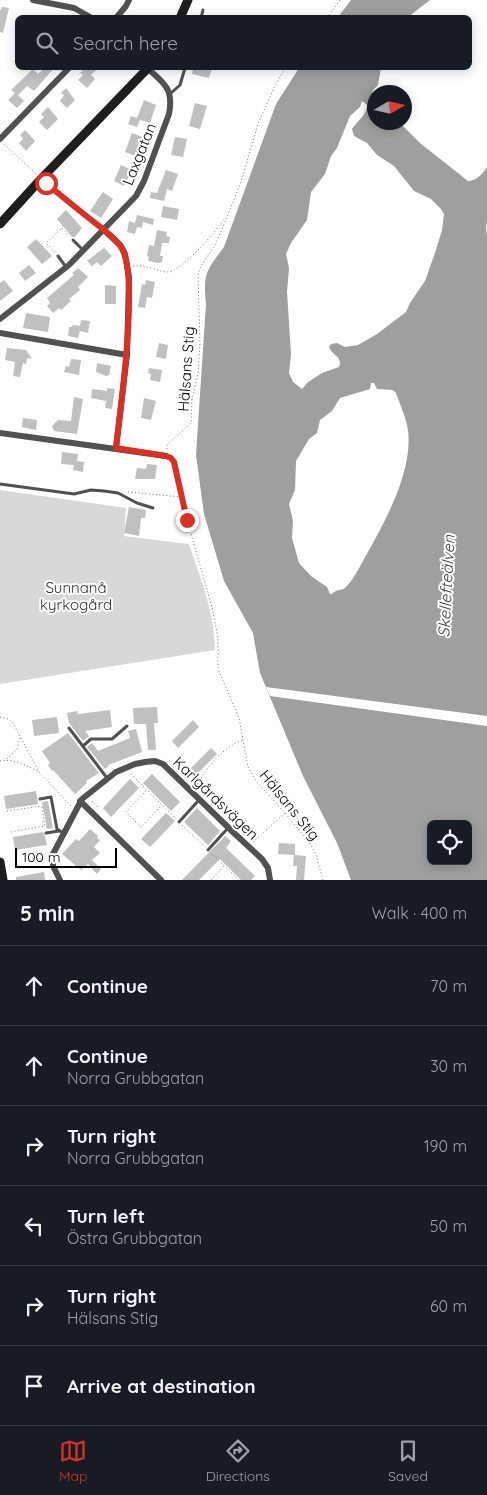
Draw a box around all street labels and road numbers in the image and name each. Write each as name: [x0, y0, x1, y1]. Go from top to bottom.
street label: Laxgatan: [118, 120, 160, 188]
street label: Hälsans Stig: [174, 326, 198, 412]
street label: Karlgårdsvägen: [169, 752, 263, 844]
street label: Hälsans Stig: [256, 766, 324, 844]

